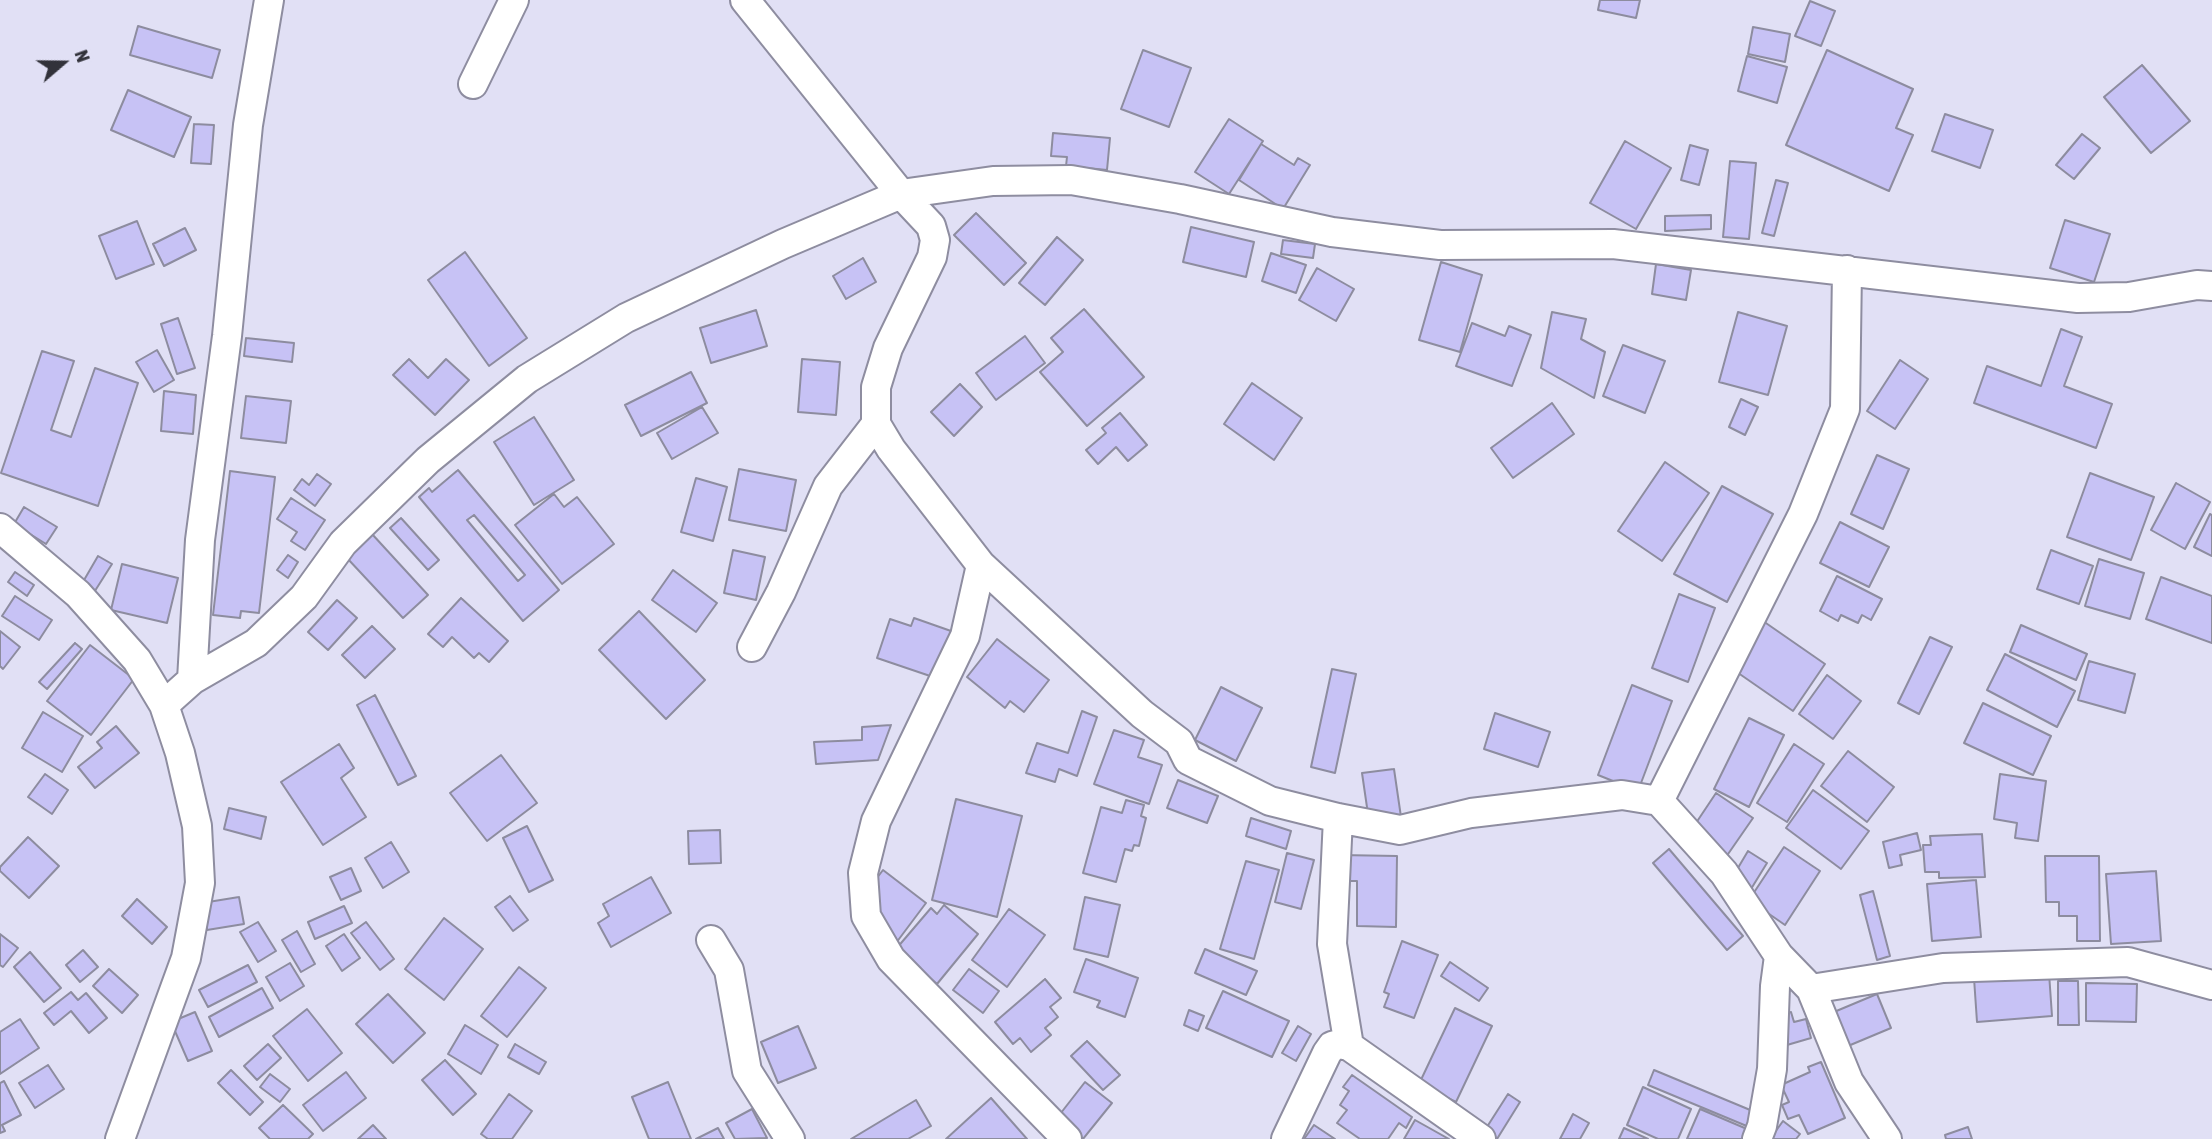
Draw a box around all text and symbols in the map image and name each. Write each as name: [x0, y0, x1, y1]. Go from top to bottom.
north arrow: [28, 28, 98, 98]
text: N: [70, 47, 95, 65]

